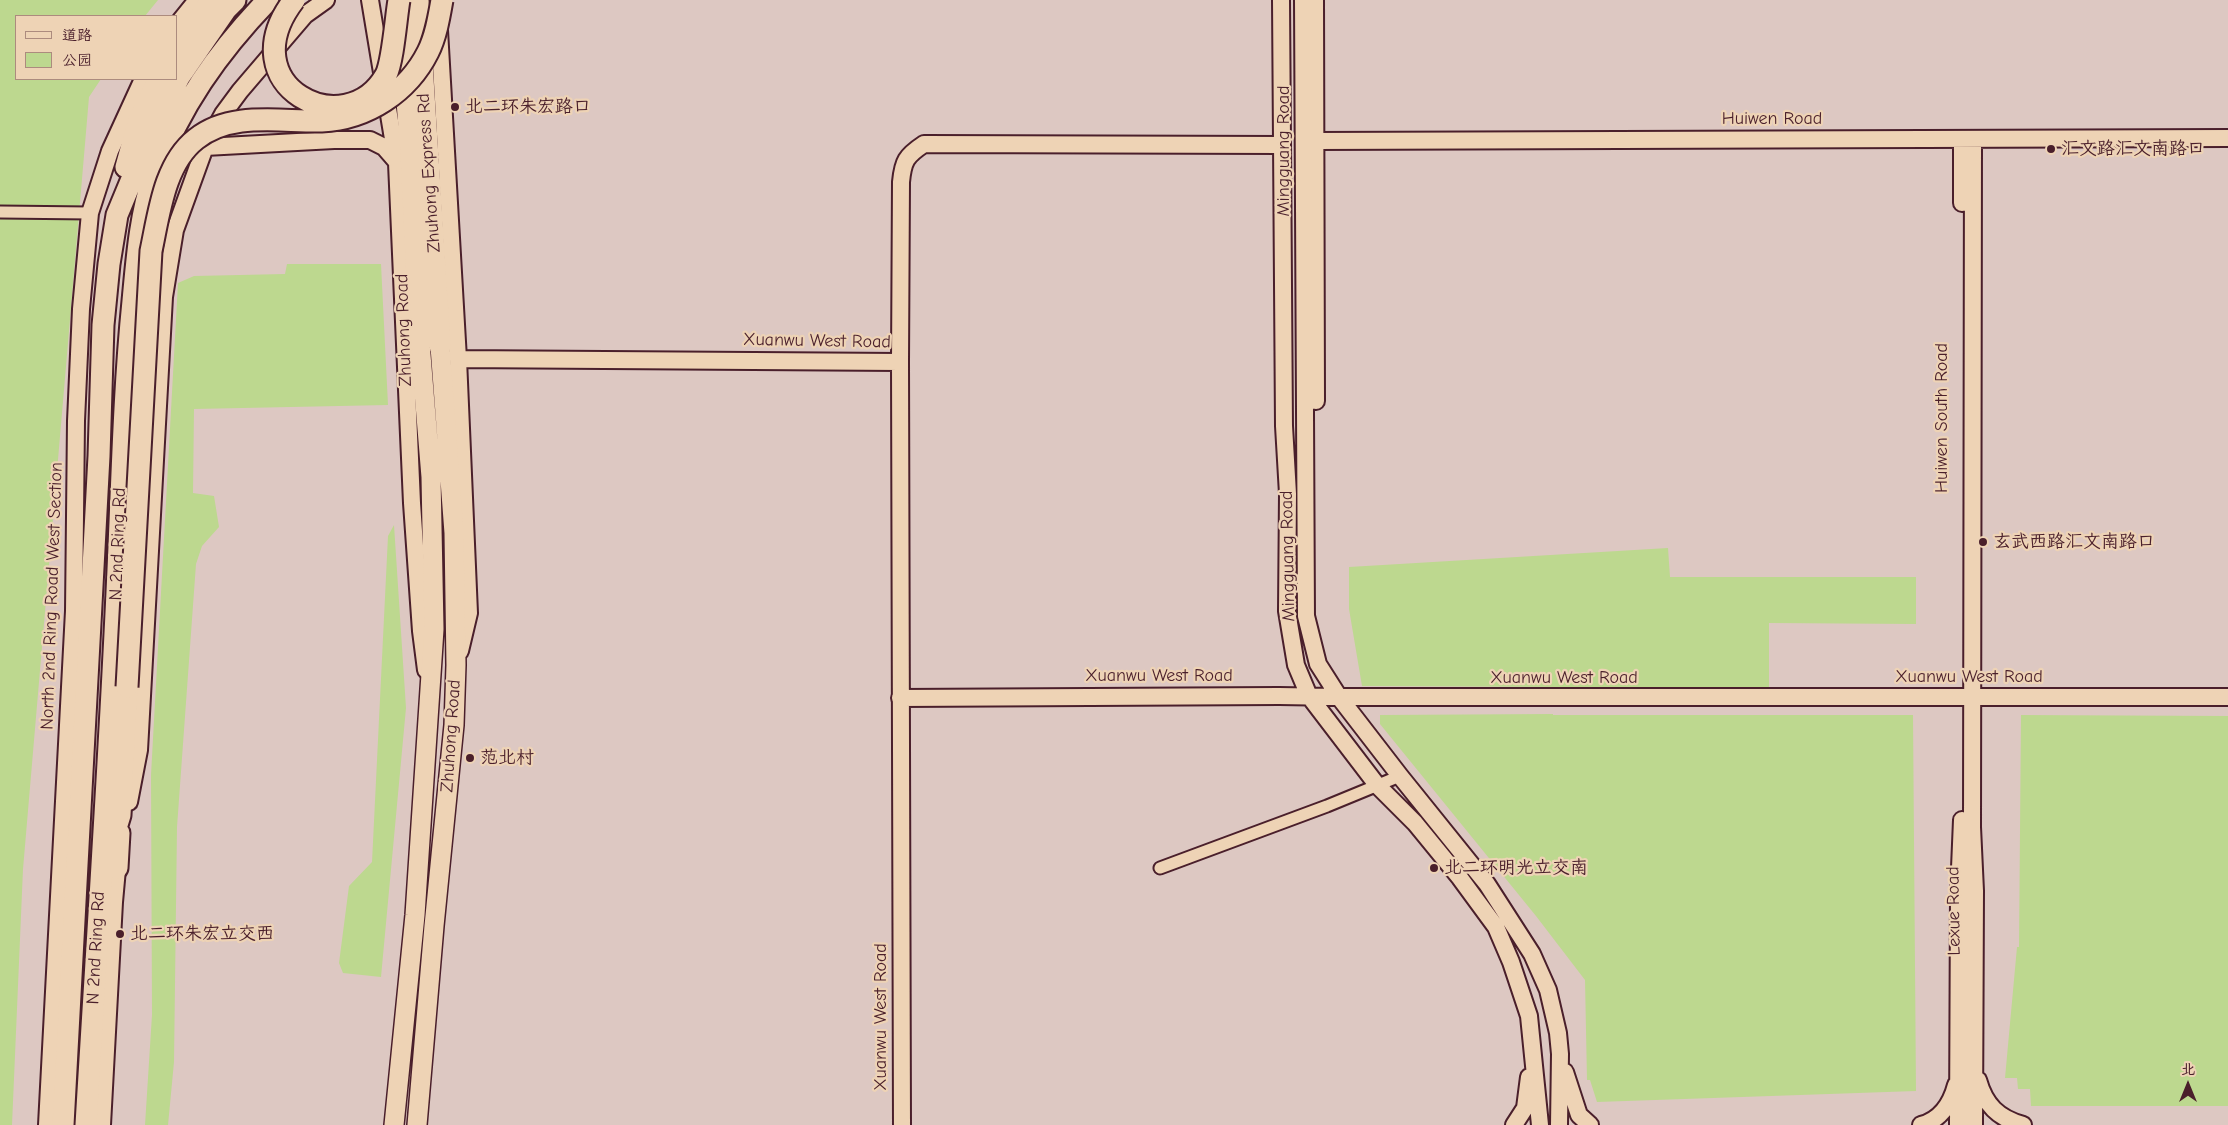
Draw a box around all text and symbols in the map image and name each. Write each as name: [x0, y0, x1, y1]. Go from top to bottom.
legend: [15, 15, 178, 80]
text: 道路: [62, 26, 92, 44]
text: 公园: [62, 51, 92, 69]
street label: Mingguang Road: [1273, 85, 1295, 217]
street label: Zhuhong Express Rd: [413, 93, 445, 253]
place label: 北二环朱宏路口: [465, 96, 591, 118]
marker: 北二环朱宏路口: [449, 101, 461, 113]
street label: Huiwen Road: [1722, 108, 1822, 130]
place label: 汇文路汇文南路口: [2061, 138, 2205, 160]
marker: 汇文路汇文南路口: [2045, 143, 2057, 155]
street label: Zhuhong Road: [391, 273, 417, 387]
street label: Xuanwu West Road: [743, 329, 891, 353]
street label: Huiwen South Road: [1931, 343, 1953, 493]
street label: North 2nd Ring Road West Section: [37, 462, 67, 730]
street label: N 2nd Ring Rd: [105, 487, 131, 601]
street label: Mingguang Road: [1276, 490, 1300, 622]
place label: 玄武西路汇文南路口: [1993, 531, 2155, 553]
marker: 玄武西路汇文南路口: [1977, 536, 1989, 548]
street label: Xuanwu West Road: [1085, 665, 1233, 687]
street label: Xuanwu West Road: [1895, 666, 2043, 688]
street label: Xuanwu West Road: [1490, 667, 1638, 689]
street label: Zhuhong Road: [436, 679, 466, 793]
place label: 范北村: [480, 747, 534, 769]
marker: 范北村: [464, 752, 476, 764]
place label: 北二环明光立交南: [1444, 857, 1588, 879]
marker: 北二环明光立交南: [1428, 862, 1440, 874]
street label: Lexue Road: [1942, 866, 1966, 956]
street label: N 2nd Ring Rd: [82, 891, 110, 1005]
place label: 北二环朱宏立交西: [130, 923, 274, 945]
marker: 北二环朱宏立交西: [114, 928, 126, 940]
street label: Xuanwu West Road: [870, 943, 892, 1091]
north arrow: [2163, 1060, 2213, 1110]
text: 北: [2181, 1061, 2195, 1078]

